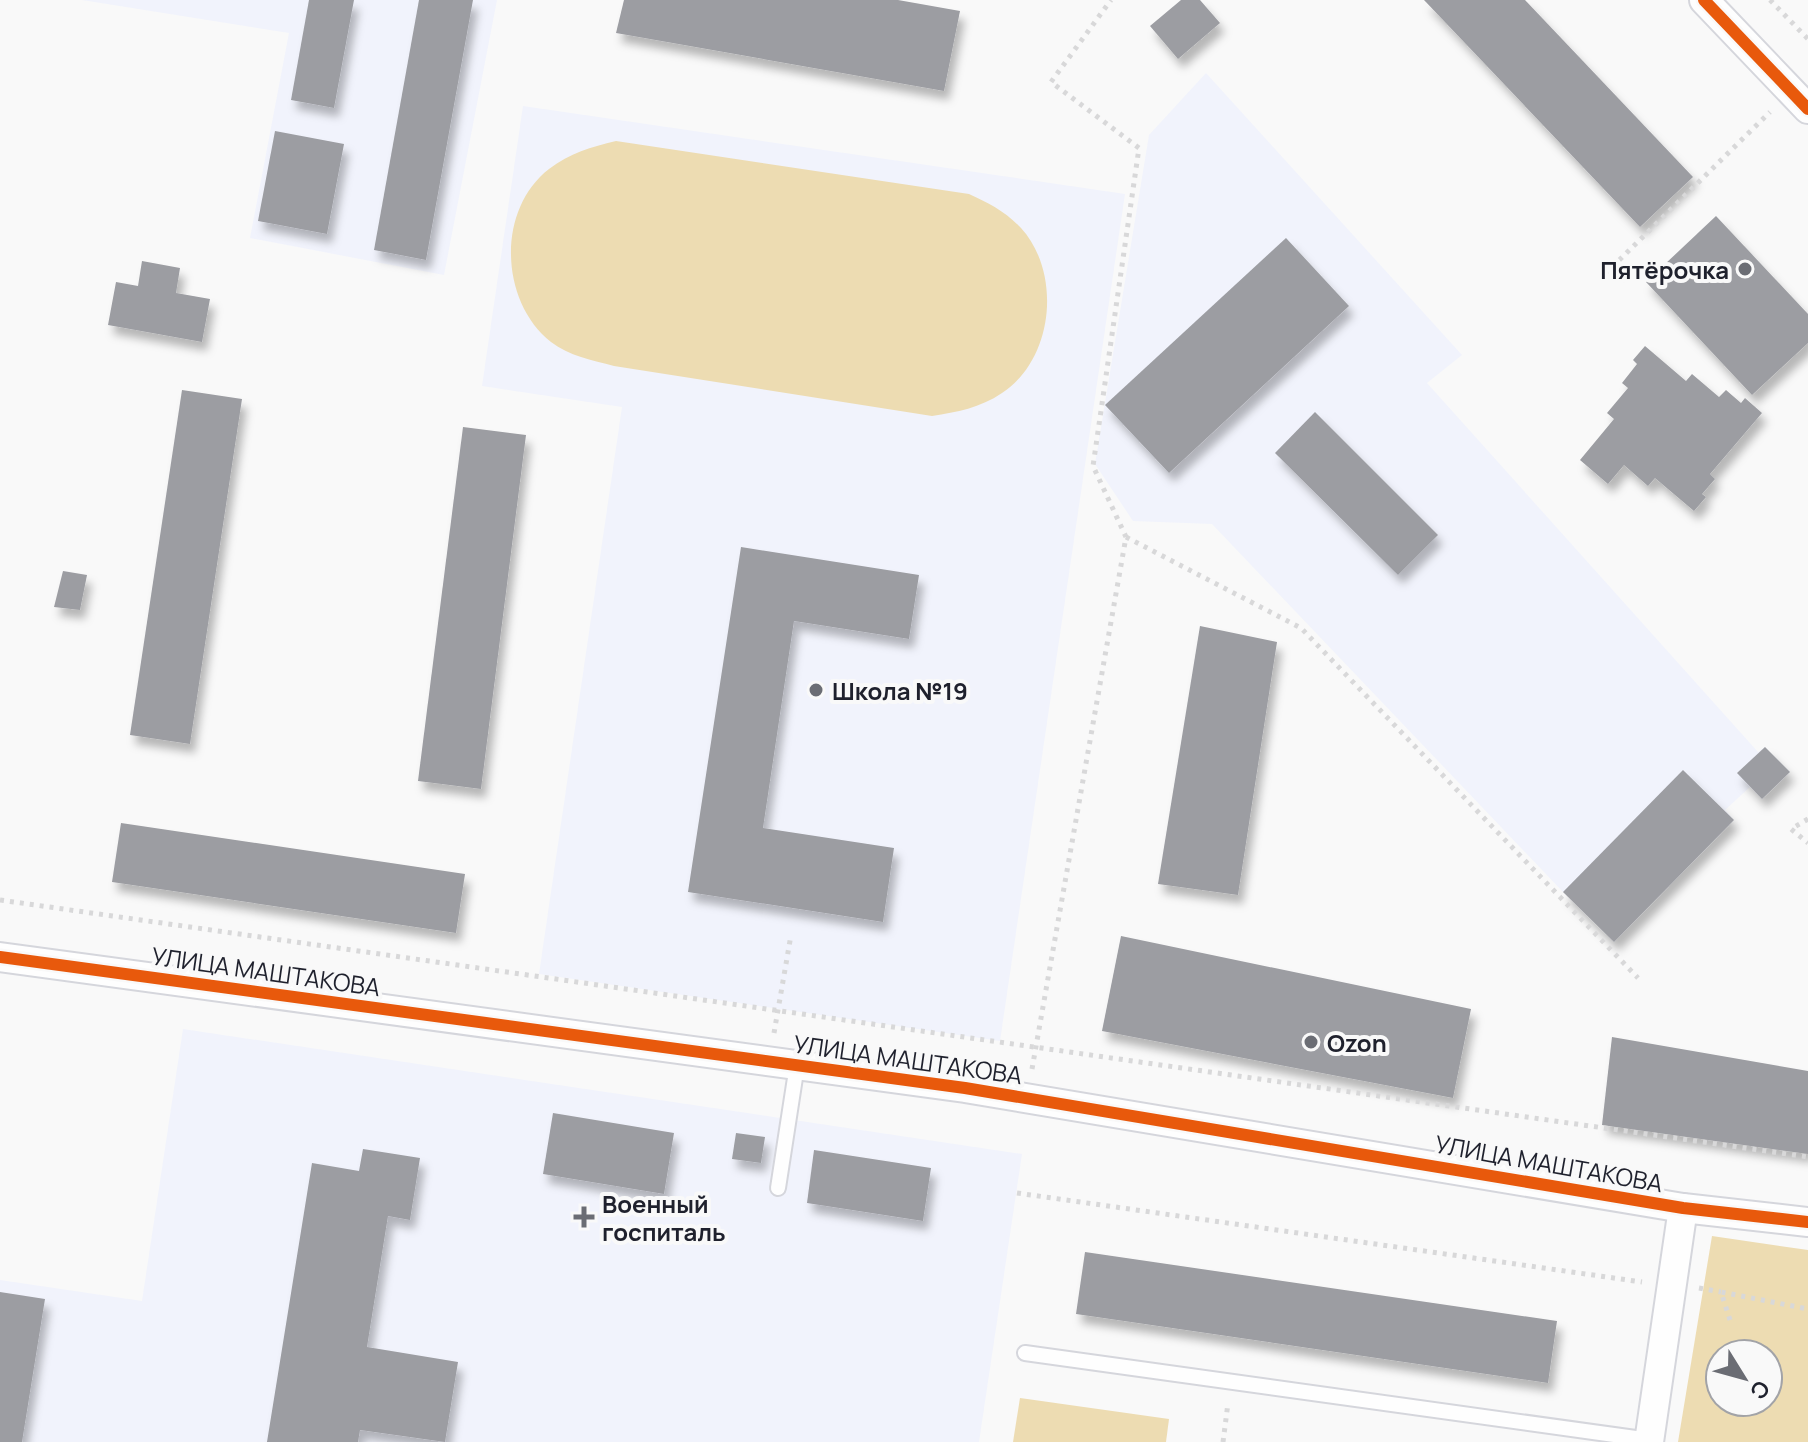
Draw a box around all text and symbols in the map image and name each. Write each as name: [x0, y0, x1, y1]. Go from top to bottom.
place label: Пятёрочка: [1600, 253, 1729, 286]
marker: Пятёрочка: [1736, 260, 1754, 278]
place label: Школа №19: [832, 674, 968, 707]
marker: Школа №19: [807, 681, 825, 699]
street label: УЛИЦА МАШТАКОВА: [150, 939, 382, 1003]
place label: Ozon: [1327, 1026, 1387, 1059]
street label: УЛИЦА МАШТАКОВА: [792, 1027, 1024, 1091]
marker: Ozon: [1302, 1033, 1320, 1051]
street label: УЛИЦА МАШТАКОВА: [1433, 1127, 1665, 1199]
place label: Военный госпиталь: [602, 1187, 726, 1248]
marker: Военный госпиталь: [573, 1206, 595, 1228]
north arrow: [1704, 1338, 1784, 1418]
text: С: [1743, 1375, 1777, 1406]

